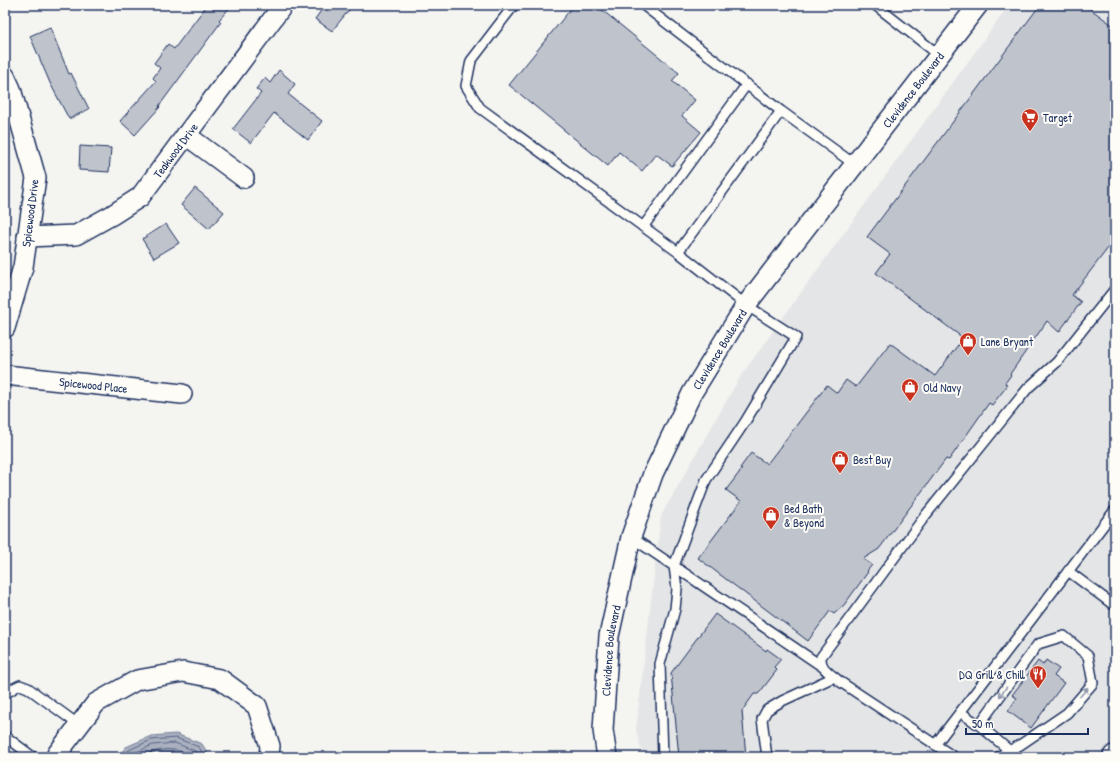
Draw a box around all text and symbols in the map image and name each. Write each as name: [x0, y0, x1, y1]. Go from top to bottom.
street label: Clevidence Boulevard: [878, 48, 948, 131]
supermarket icon: Target: [1020, 107, 1040, 132]
place label: Target: [1043, 109, 1073, 126]
street label: Teakwood Drive: [149, 119, 201, 181]
street label: Spicewood Drive: [17, 178, 43, 248]
street label: Clevidence Boulevard: [688, 305, 750, 393]
shop icon: Lane Bryant: [958, 331, 978, 356]
place label: Lane Bryant: [981, 333, 1034, 350]
street label: Spicewood Place: [58, 372, 129, 397]
shop icon: Old Navy: [900, 377, 920, 402]
place label: Old Navy: [923, 379, 961, 396]
shop icon: Best Buy: [830, 449, 850, 474]
place label: Best Buy: [853, 451, 891, 468]
place label: Bed Bath & Beyond: [784, 500, 824, 531]
shop icon: Bed Bath & Beyond: [761, 505, 781, 530]
street label: Clevidence Boulevard: [597, 603, 624, 697]
restaurant icon: DQ Grill & Chill: [1028, 664, 1048, 689]
place label: DQ Grill & Chill: [959, 666, 1026, 683]
one-way arrow: [999, 687, 1007, 698]
one-way arrow: [1080, 687, 1089, 698]
scale bar: [966, 710, 1088, 736]
text: 50 m: [972, 715, 993, 732]

